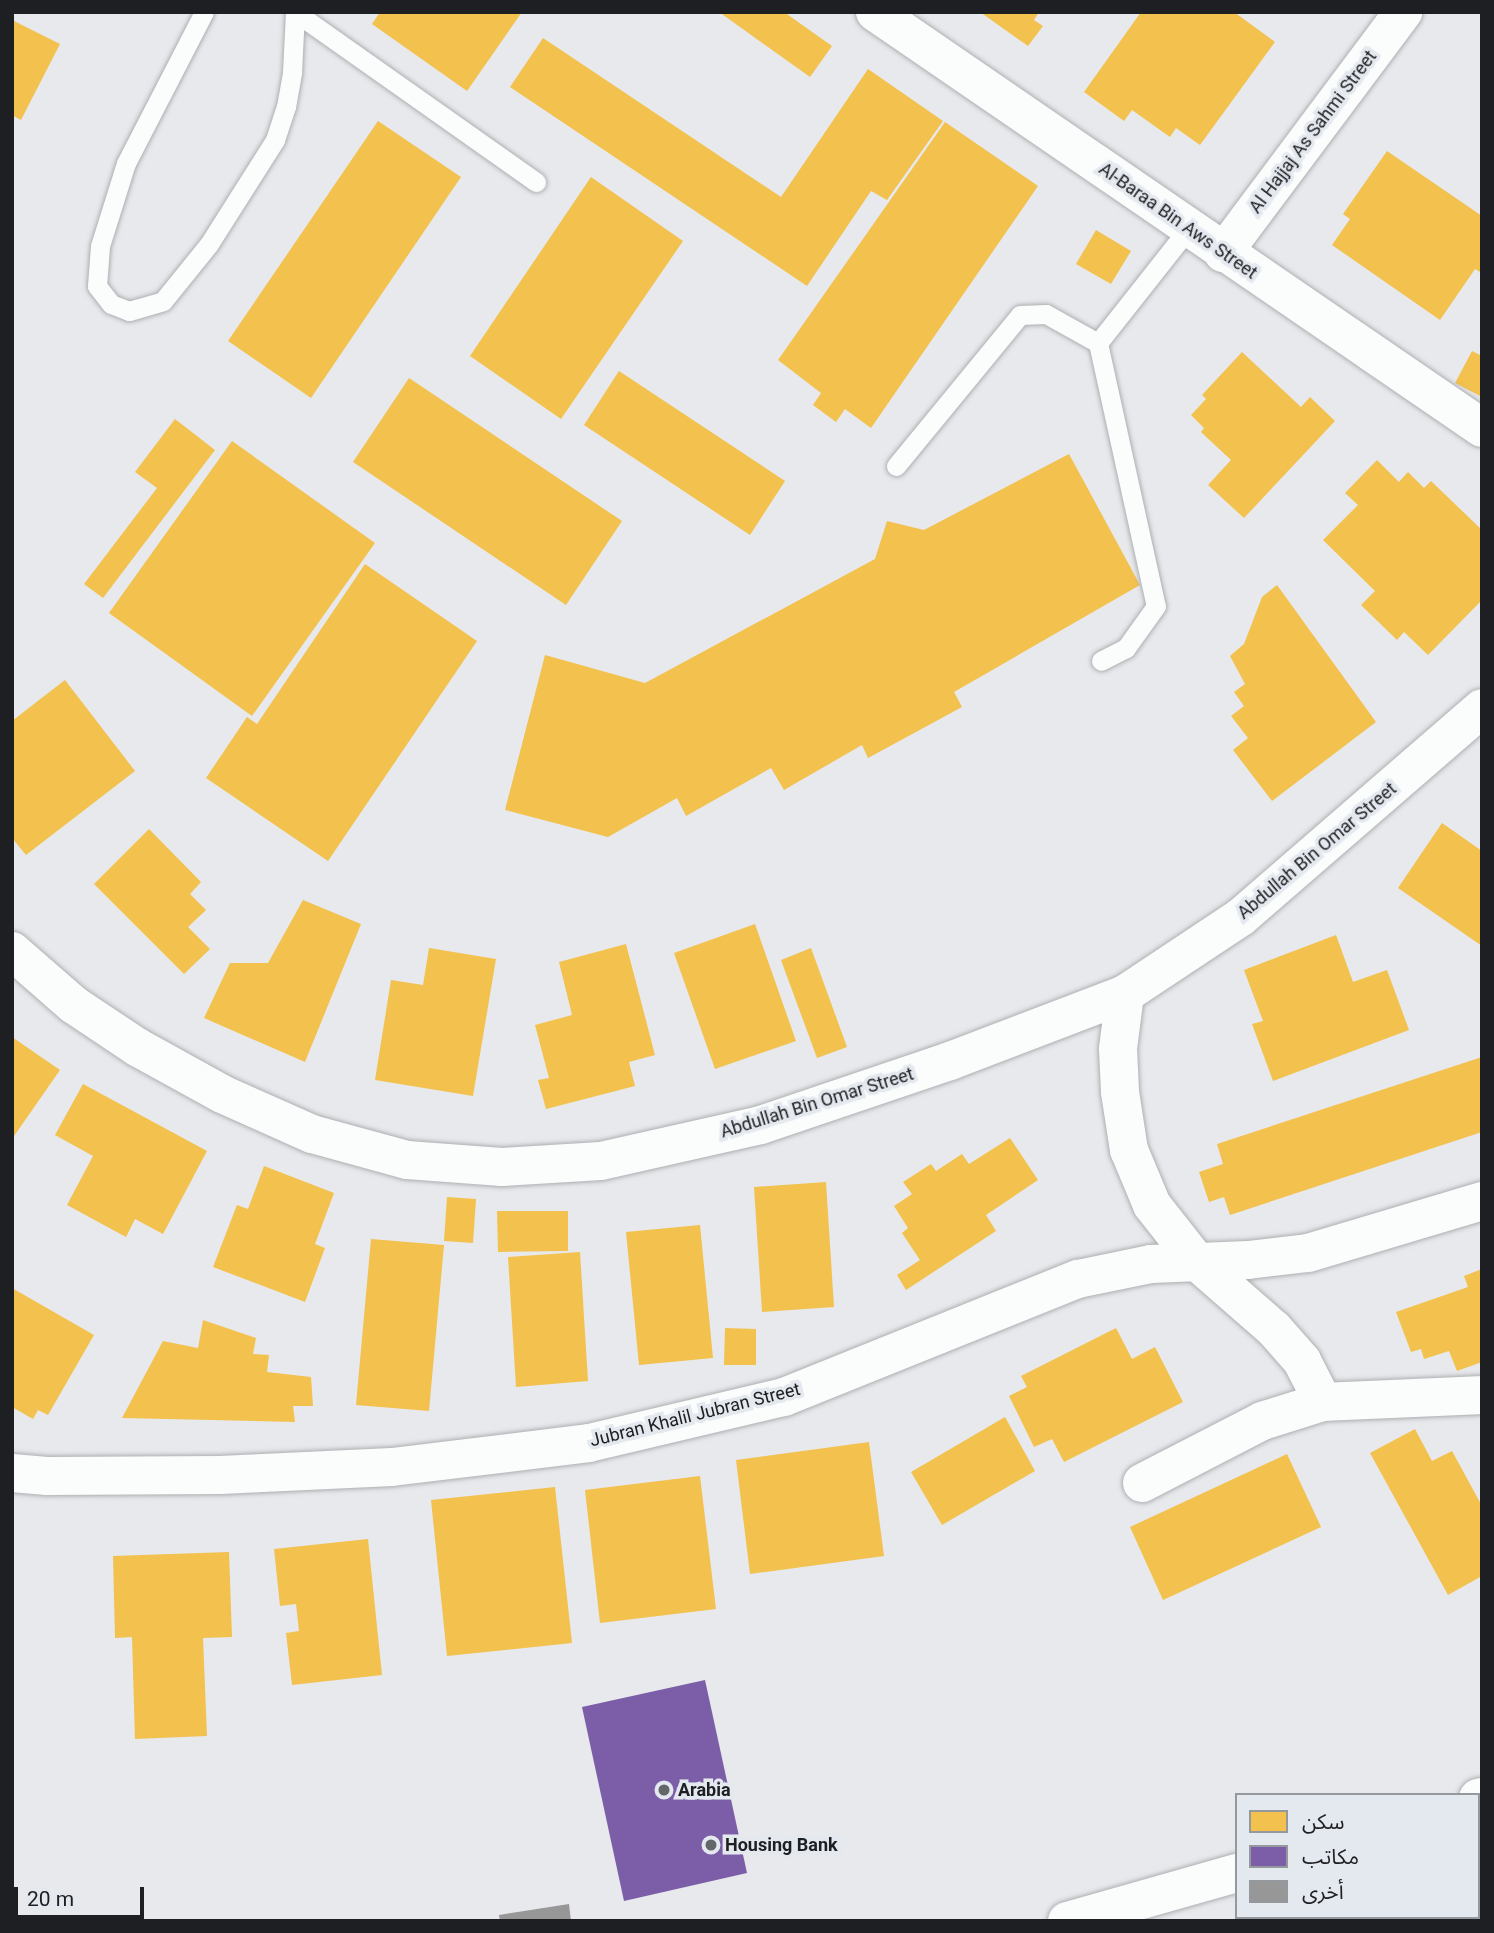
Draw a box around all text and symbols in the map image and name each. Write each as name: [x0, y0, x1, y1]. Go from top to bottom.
street label: Al Hajjaj As Sahmi Street: [1245, 46, 1381, 218]
street label: Al-Baraa Bin Aws Street: [1095, 158, 1261, 284]
street label: Abdullah Bin Omar Street: [1233, 778, 1401, 924]
street label: Abdullah Bin Omar Street: [718, 1063, 916, 1143]
street label: Jubran Khalil Jubran Street: [588, 1378, 802, 1452]
place label: Arabia: [678, 1779, 731, 1801]
marker: Arabia: [656, 1782, 672, 1798]
legend: [1235, 1793, 1480, 1919]
text: سكن: [1302, 1810, 1344, 1834]
place label: Housing Bank: [725, 1834, 838, 1856]
marker: Housing Bank: [703, 1837, 719, 1853]
text: مكاتب: [1302, 1845, 1359, 1869]
scale bar: [18, 1874, 147, 1918]
text: أخرى: [1302, 1880, 1344, 1904]
text: 20 m: [27, 1887, 74, 1911]

